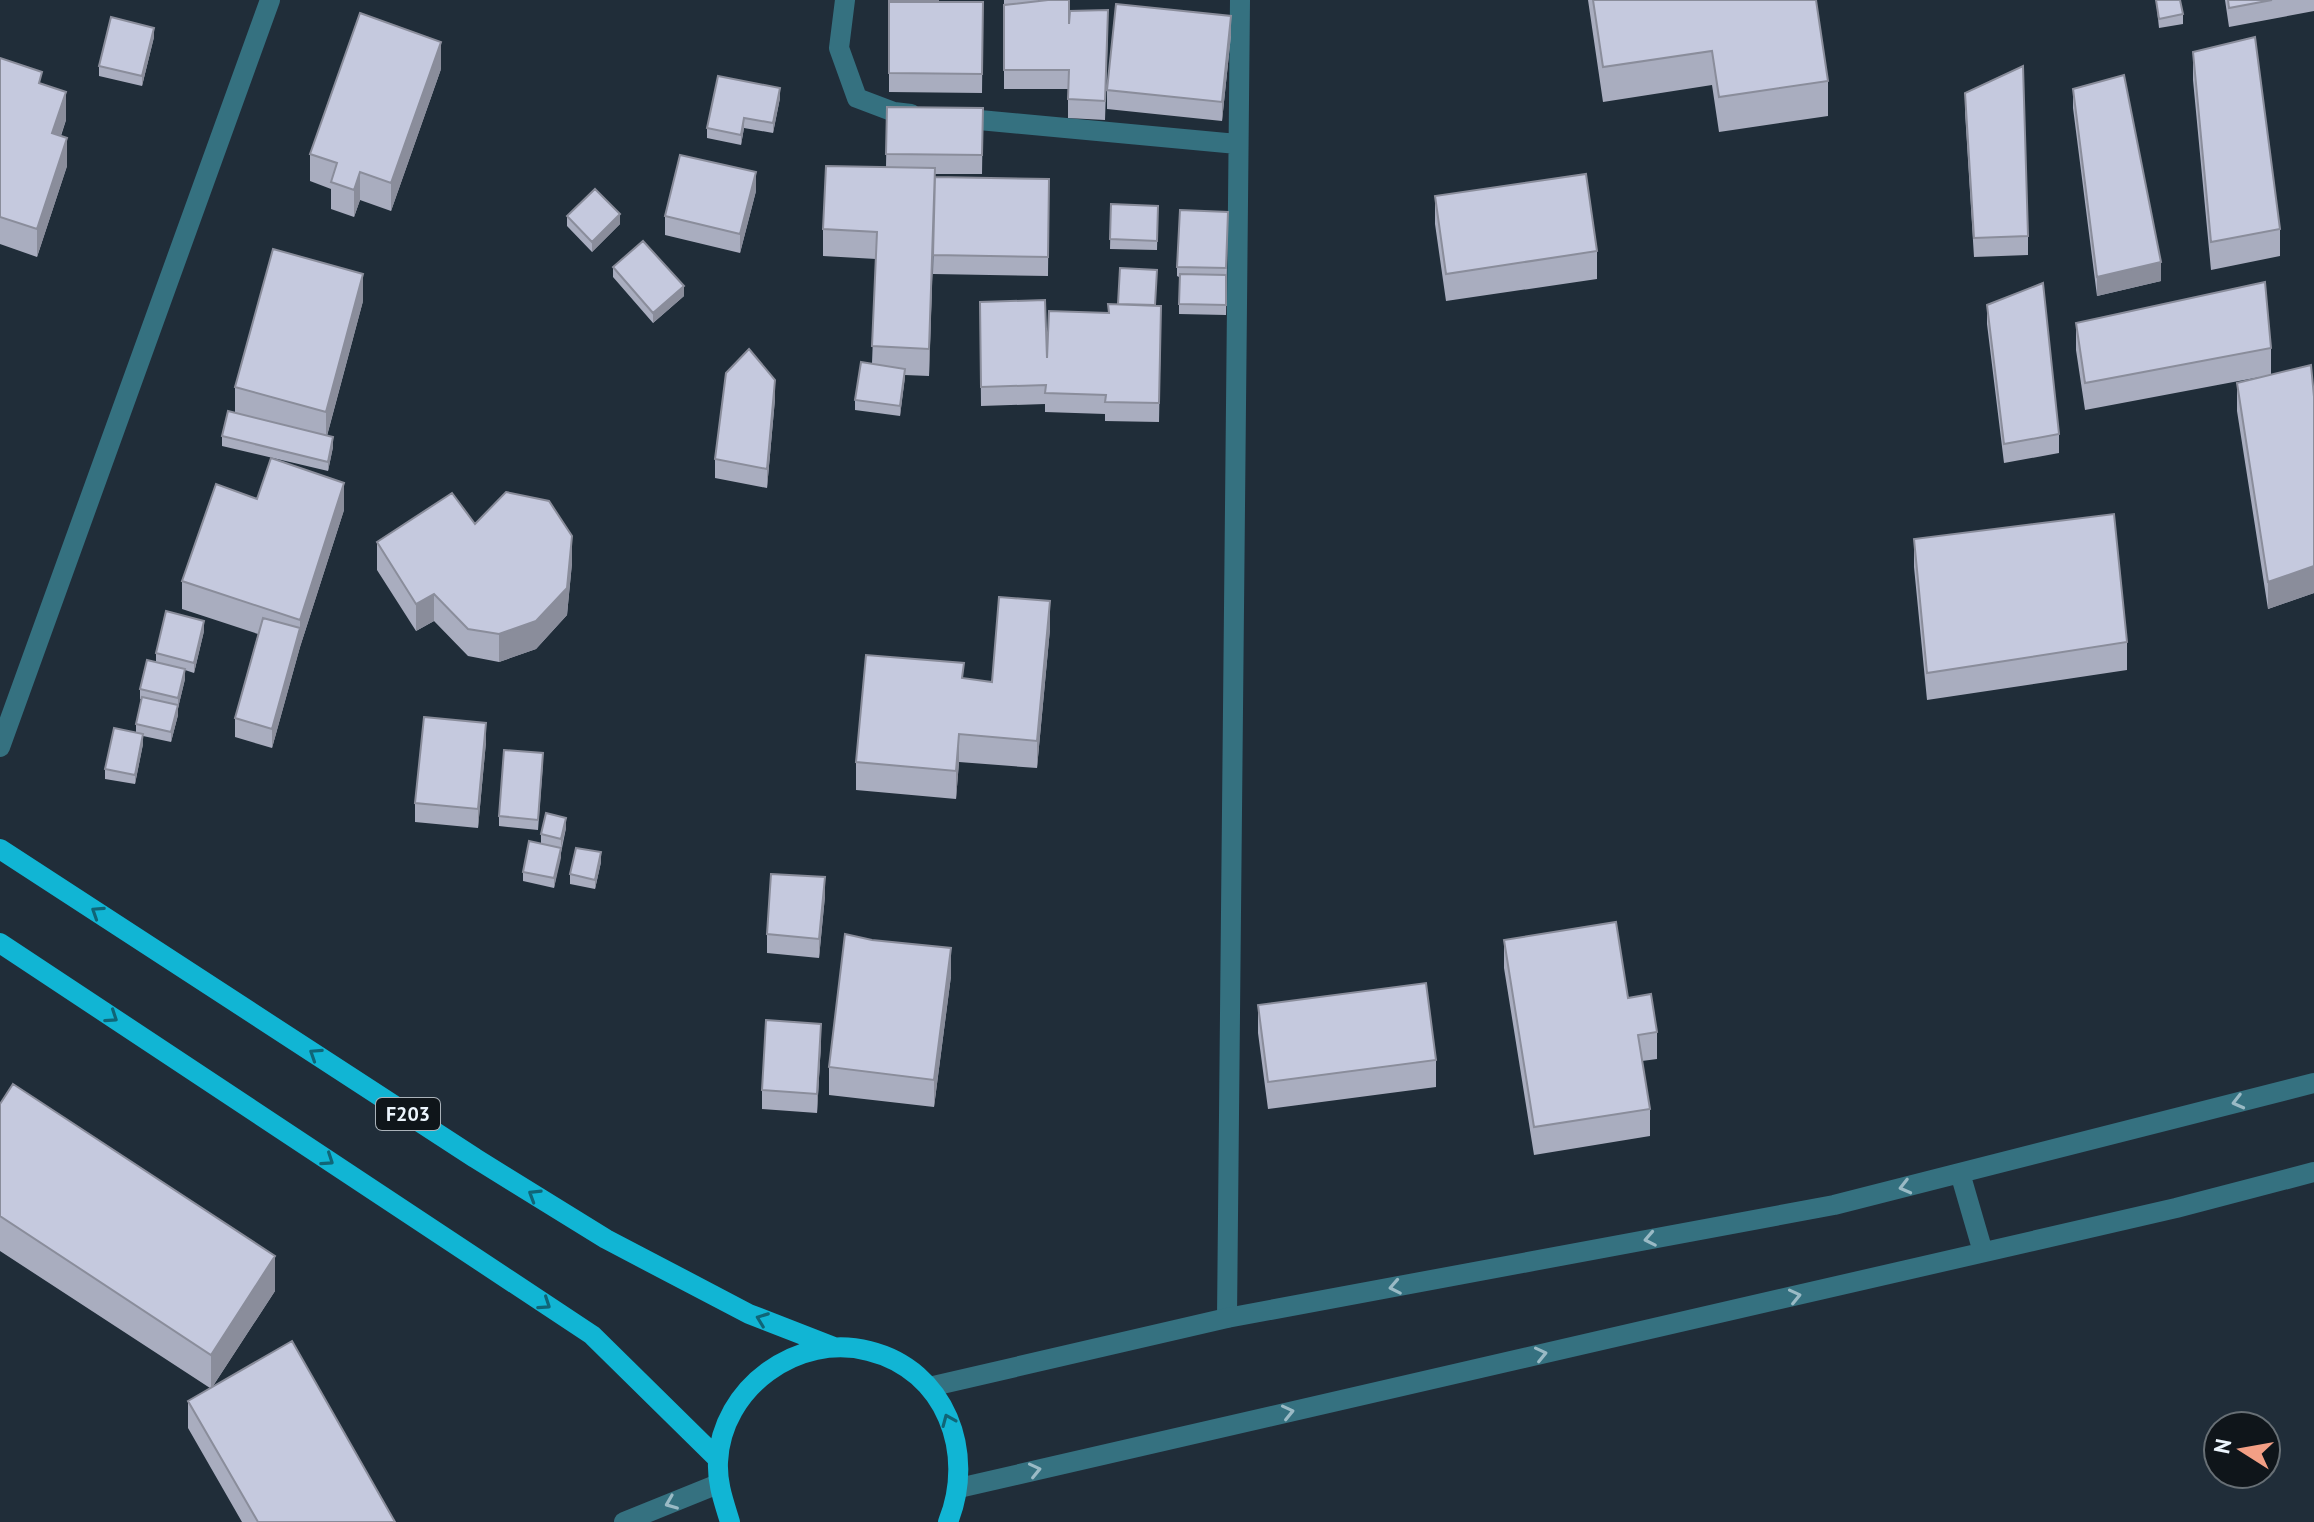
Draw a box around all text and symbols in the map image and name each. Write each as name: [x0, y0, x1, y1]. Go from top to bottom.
one-way arrow: [91, 907, 106, 922]
one-way arrow: [103, 1007, 117, 1022]
one-way arrow: [309, 1049, 324, 1064]
one-way arrow: [2232, 1093, 2246, 1110]
road number: F203: [376, 1098, 440, 1130]
one-way arrow: [320, 1150, 334, 1165]
one-way arrow: [1898, 1177, 1912, 1194]
one-way arrow: [528, 1189, 543, 1204]
one-way arrow: [1644, 1230, 1658, 1247]
one-way arrow: [1388, 1278, 1402, 1295]
one-way arrow: [1787, 1288, 1801, 1305]
one-way arrow: [536, 1294, 551, 1309]
one-way arrow: [756, 1312, 770, 1329]
one-way arrow: [1534, 1346, 1548, 1363]
one-way arrow: [1281, 1404, 1294, 1421]
north arrow: [2202, 1410, 2282, 1490]
one-way arrow: [941, 1414, 957, 1428]
text: N: [2207, 1436, 2237, 1456]
one-way arrow: [1027, 1462, 1041, 1479]
one-way arrow: [665, 1493, 679, 1510]

